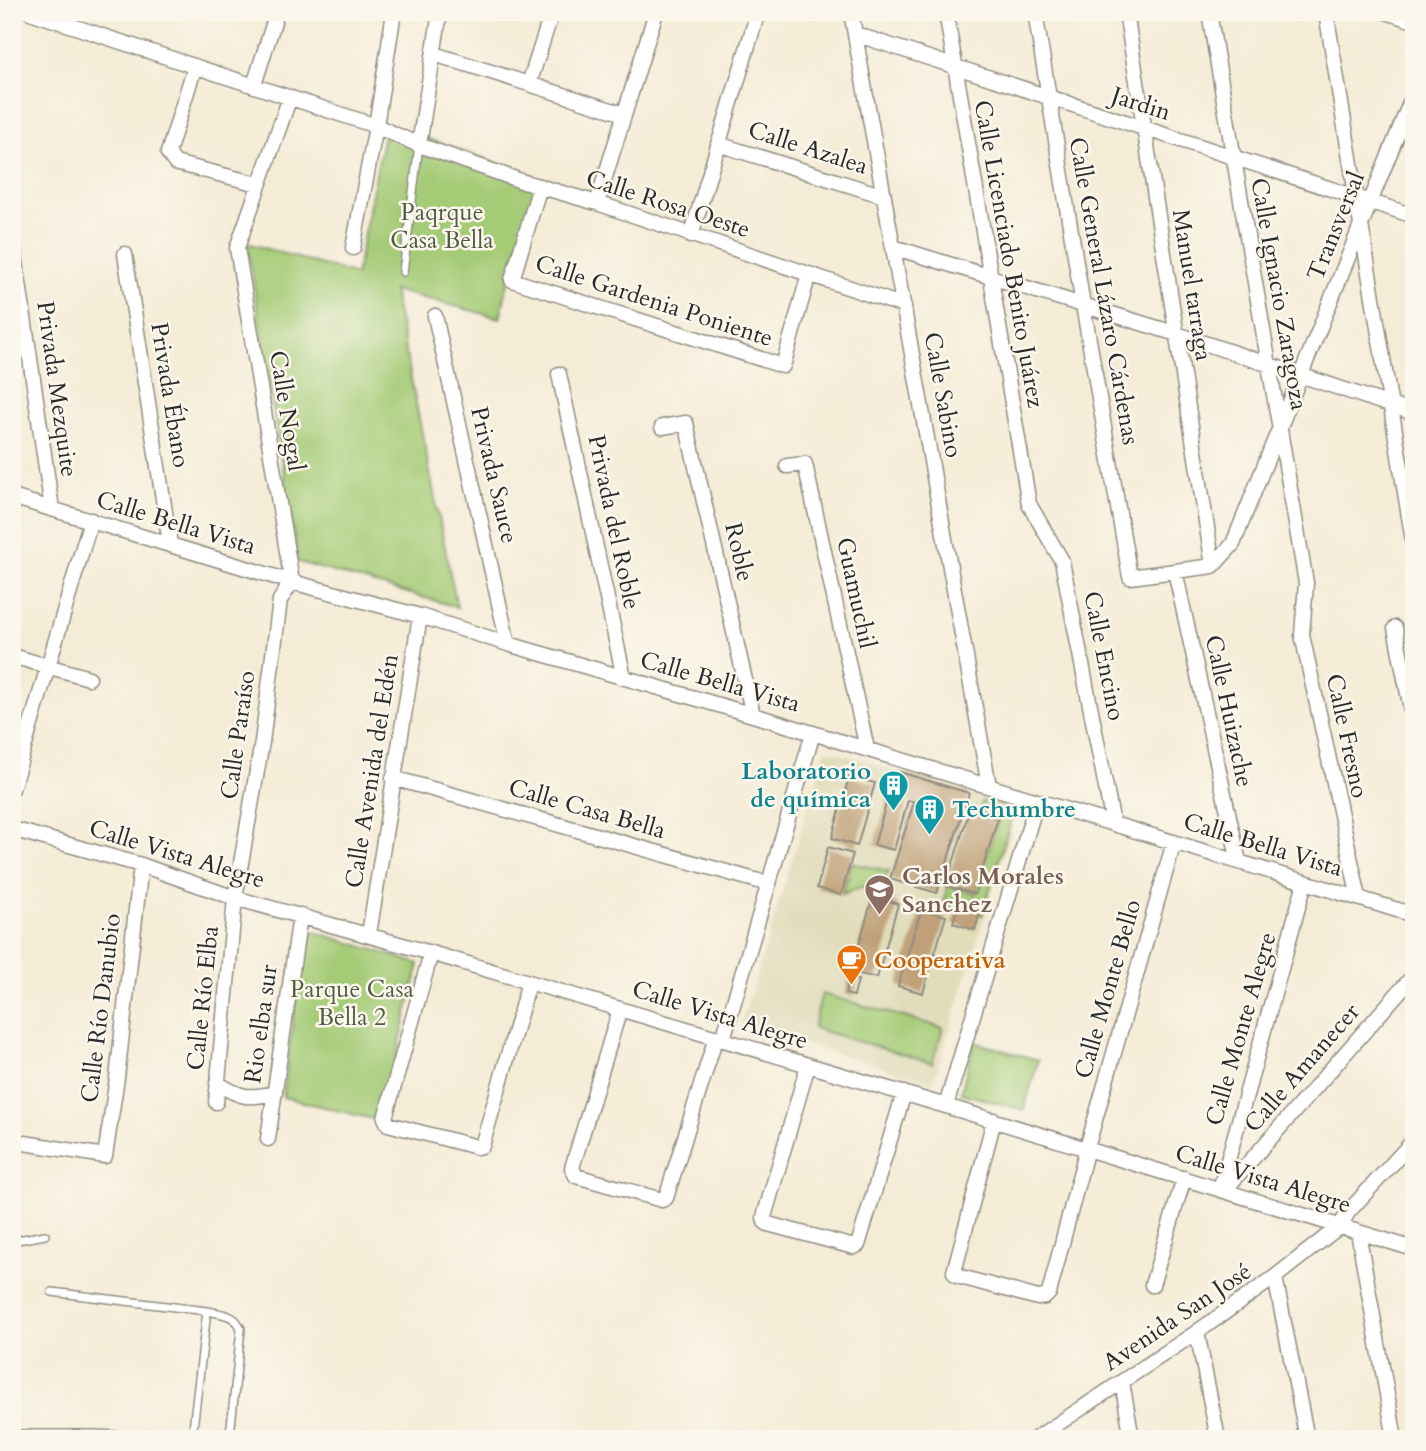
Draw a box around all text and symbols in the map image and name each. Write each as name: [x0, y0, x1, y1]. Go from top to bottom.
street label: Jardin: [1104, 78, 1175, 129]
street label: Calle Licenciado Benito Juárez: [966, 98, 1052, 411]
street label: Calle Azalea: [744, 113, 873, 183]
street label: Calle General Lázaro Cárdenas: [1061, 135, 1147, 447]
street label: Calle Rosa Oeste: [582, 162, 754, 246]
street label: Transversal: [1299, 167, 1373, 285]
street label: Calle Ignacio Zaragoza: [1242, 175, 1316, 413]
park label: Paqrque Casa Bella: [390, 196, 494, 257]
street label: Manuel tarraga: [1164, 207, 1220, 364]
street label: Calle Gardenia Poniente: [531, 247, 777, 355]
street label: Privada Mezquite: [28, 299, 86, 479]
street label: Privada Ébano: [142, 320, 198, 470]
street label: Calle Sabino: [916, 330, 970, 460]
street label: Calle Nogal: [261, 348, 313, 474]
street label: Privada Sauce: [462, 403, 526, 547]
street label: Privada del Roble: [579, 432, 649, 612]
street label: Calle Bella Vista: [92, 483, 260, 563]
street label: Roble: [716, 519, 762, 585]
street label: Guamuchil: [828, 534, 884, 652]
street label: Calle Encino: [1075, 589, 1133, 723]
street label: Calle Huizache: [1197, 632, 1261, 790]
street label: Calle Bella Vista: [636, 643, 804, 721]
street label: Calle Avenida del Edén: [337, 651, 407, 890]
street label: Calle Paraíso: [213, 668, 263, 802]
street label: Calle Fresno: [1318, 671, 1376, 801]
place label: Laboratorio de química: [741, 755, 871, 816]
building icon: Laboratorio de química: [877, 768, 911, 812]
street label: Calle Casa Bella: [505, 771, 670, 847]
building icon: Techumbre: [912, 792, 946, 836]
place label: Techumbre: [952, 793, 1076, 826]
street label: Calle Bella Vista: [1179, 805, 1347, 885]
street label: Calle Vista Alegre: [85, 812, 269, 896]
place label: Carlos Morales Sanchez: [902, 860, 1064, 921]
school or university icon: Carlos Morales Sanchez: [862, 873, 896, 917]
street label: Calle Monte Bello: [1067, 896, 1149, 1082]
street label: Calle Río Danubio: [73, 911, 129, 1104]
street label: Calle Río Elba: [179, 923, 227, 1072]
street label: Calle Monte Alegre: [1198, 929, 1284, 1129]
cafe icon: Cooperativa: [834, 943, 868, 987]
place label: Cooperativa: [874, 944, 1006, 977]
street label: Rio elba sur: [236, 962, 286, 1085]
park label: Parque Casa Bella 2: [290, 973, 415, 1034]
street label: Calle Vista Alegre: [628, 973, 812, 1057]
street label: Calle Amanecer: [1237, 996, 1367, 1140]
street label: Calle Vista Alegre: [1171, 1137, 1355, 1221]
street label: Avenida San José: [1096, 1255, 1258, 1379]

